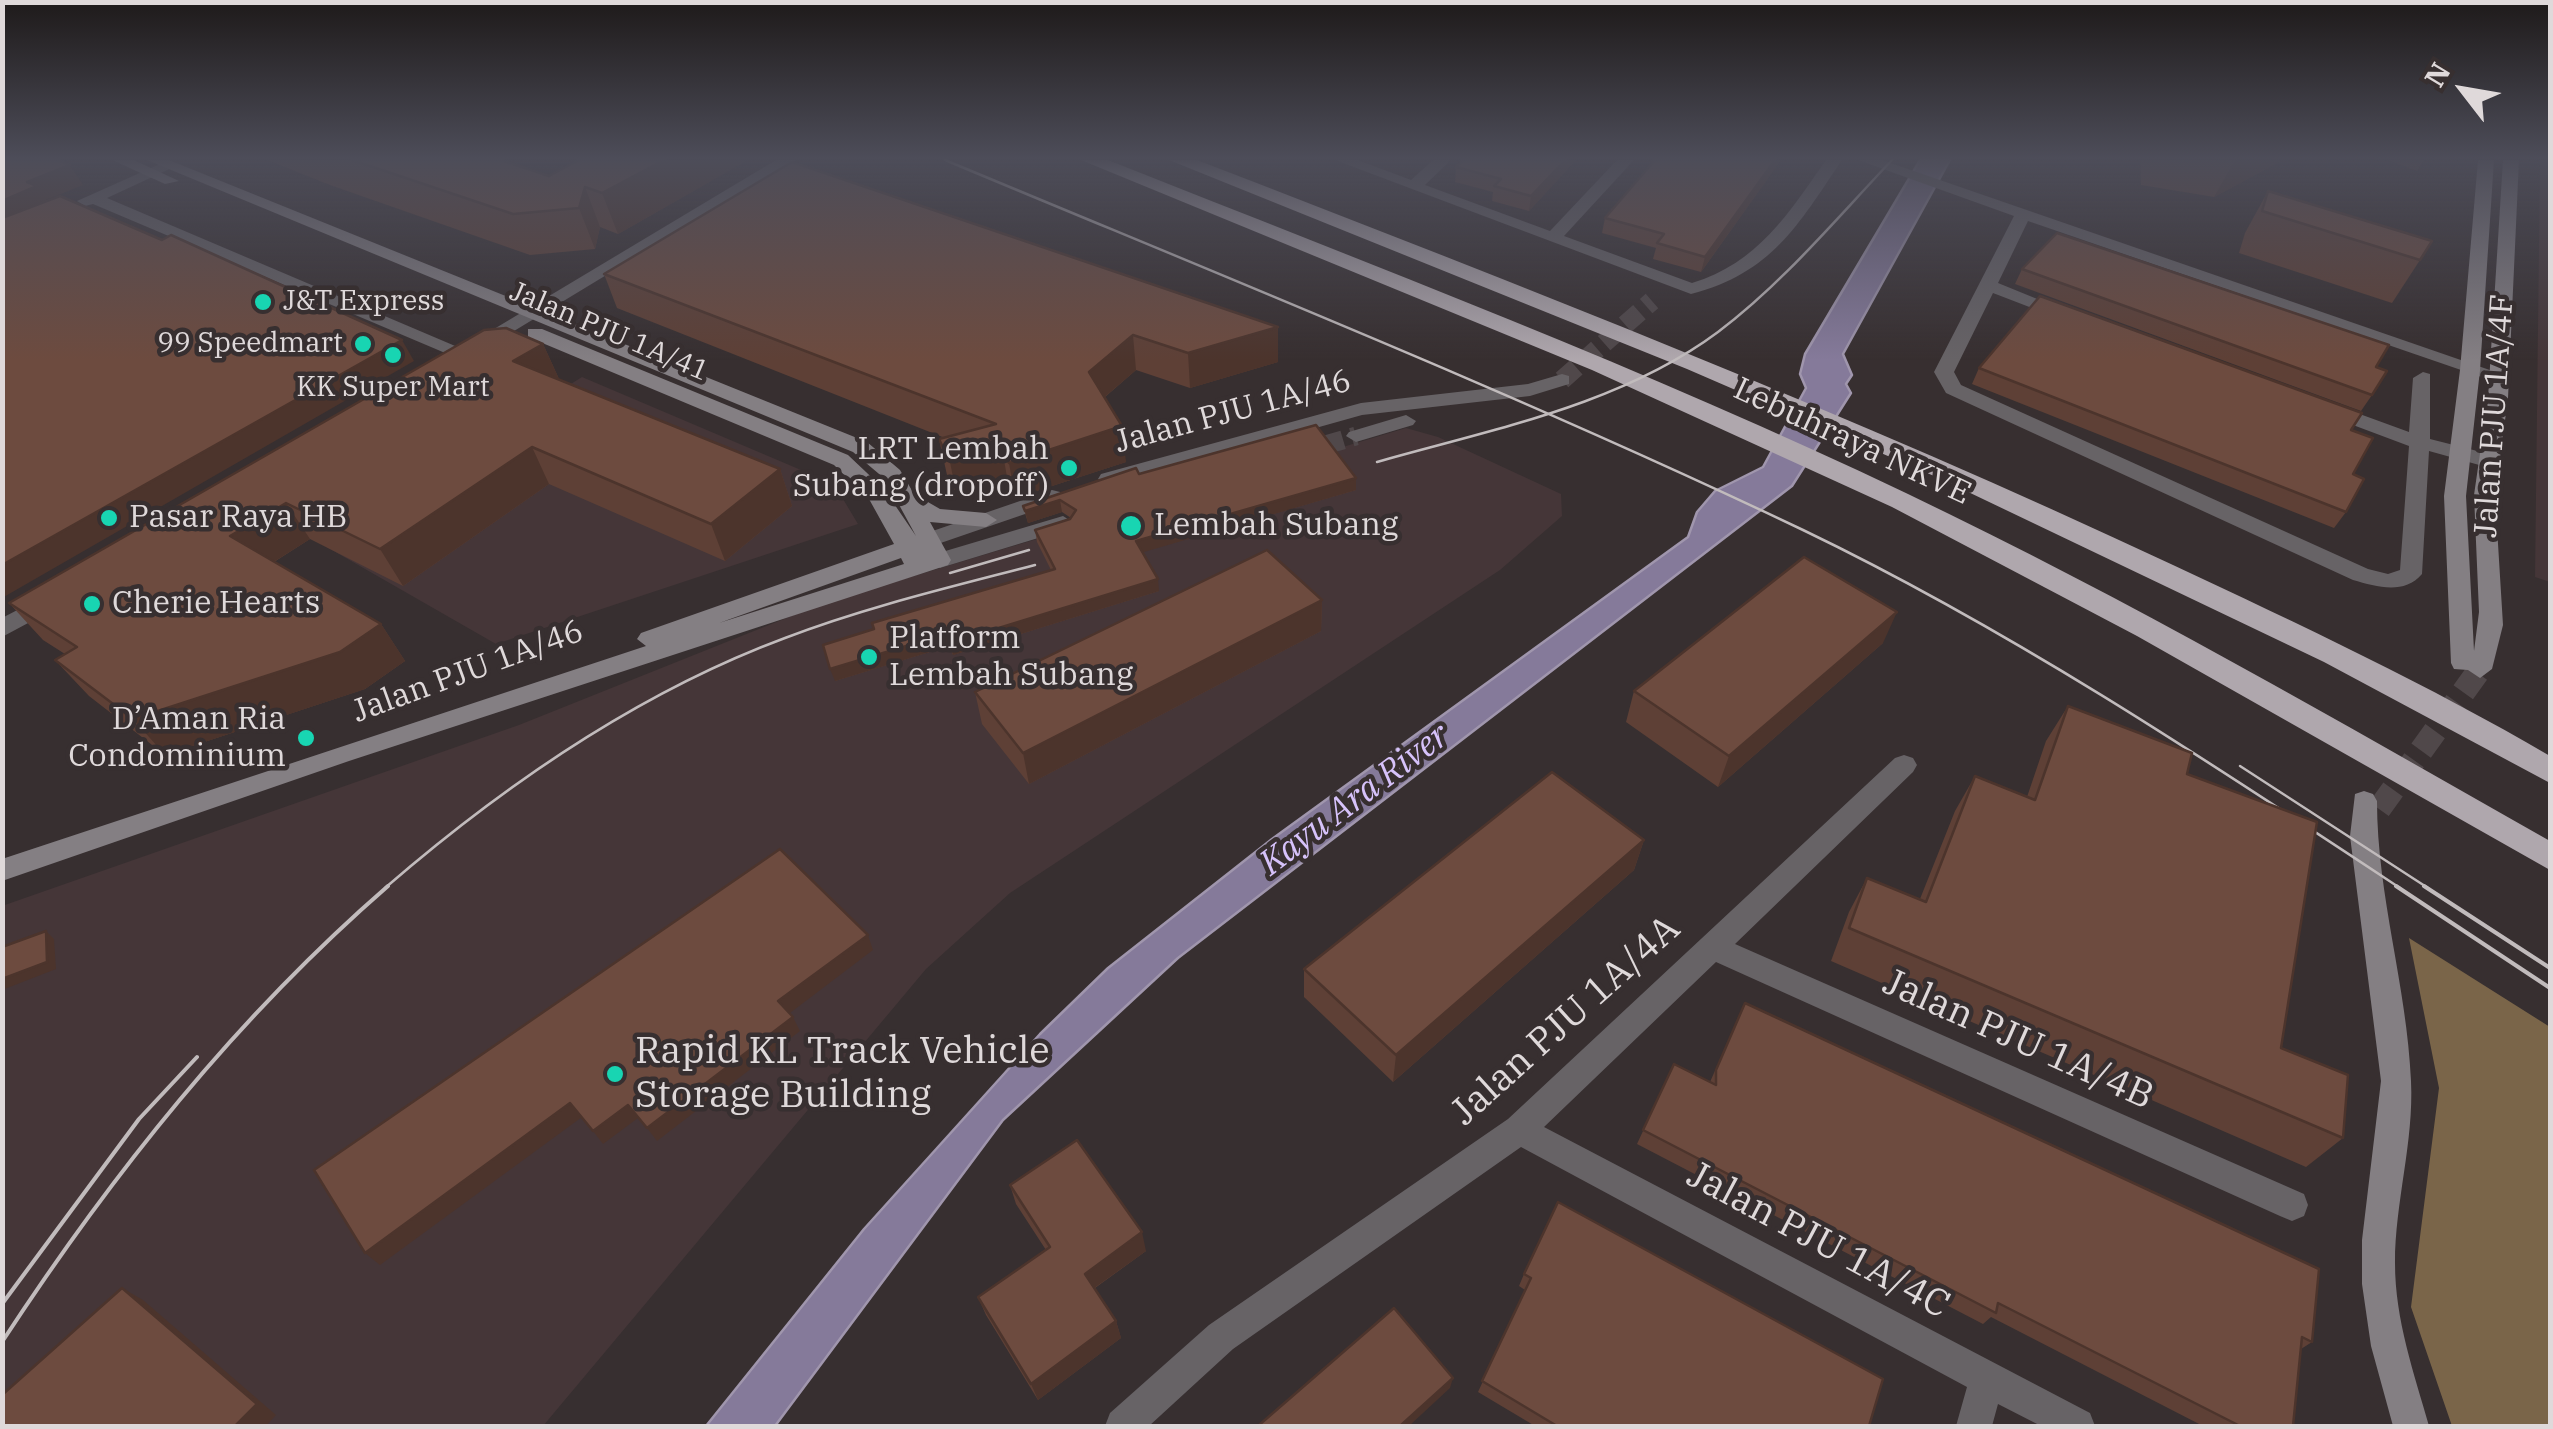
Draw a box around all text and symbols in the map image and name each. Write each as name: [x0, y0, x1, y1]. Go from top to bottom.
north arrow: [2413, 40, 2513, 140]
text: N: [2415, 55, 2458, 93]
street label: Jalan PJU 1A/41: [505, 275, 713, 389]
place label: J&T Express: [283, 285, 444, 319]
marker: J&T Express: [252, 291, 274, 313]
street label: Jalan PJU 1A/4F: [2467, 293, 2523, 539]
place label: 99 Speedmart: [157, 327, 343, 361]
marker: 99 Speedmart: [352, 333, 374, 355]
marker: KK Super Mart: [382, 344, 404, 366]
street label: Jalan PJU 1A/46: [1111, 362, 1355, 462]
street label: Lebuhraya NKVE: [1727, 370, 1977, 514]
place label: KK Super Mart: [296, 371, 490, 405]
place label: LRT Lembah Subang (dropoff): [793, 431, 1049, 506]
marker: LRT Lembah Subang (dropoff): [1058, 457, 1080, 479]
place label: Pasar Raya HB: [129, 499, 348, 537]
marker: Pasar Raya HB: [98, 507, 120, 529]
place label: Lembah Subang: [1154, 507, 1398, 545]
marker: Lembah Subang: [1118, 513, 1144, 539]
place label: Cherie Hearts: [112, 585, 320, 623]
marker: Cherie Hearts: [81, 593, 103, 615]
street label: Jalan PJU 1A/46: [347, 612, 589, 732]
place label: Platform Lembah Subang: [889, 620, 1133, 695]
marker: Platform Lembah Subang: [858, 646, 880, 668]
place label: D’Aman Ria Condominium: [68, 701, 286, 776]
water label: Kayu Ara River: [1252, 715, 1458, 885]
marker: D’Aman Ria Condominium: [295, 727, 317, 749]
street label: Jalan PJU 1A/4A: [1442, 906, 1690, 1136]
street label: Jalan PJU 1A/4B: [1876, 960, 2160, 1120]
place label: Rapid KL Track Vehicle Storage Building: [635, 1029, 1050, 1118]
marker: Rapid KL Track Vehicle Storage Building: [604, 1063, 626, 1085]
street label: Jalan PJU 1A/4C: [1679, 1153, 1957, 1329]

